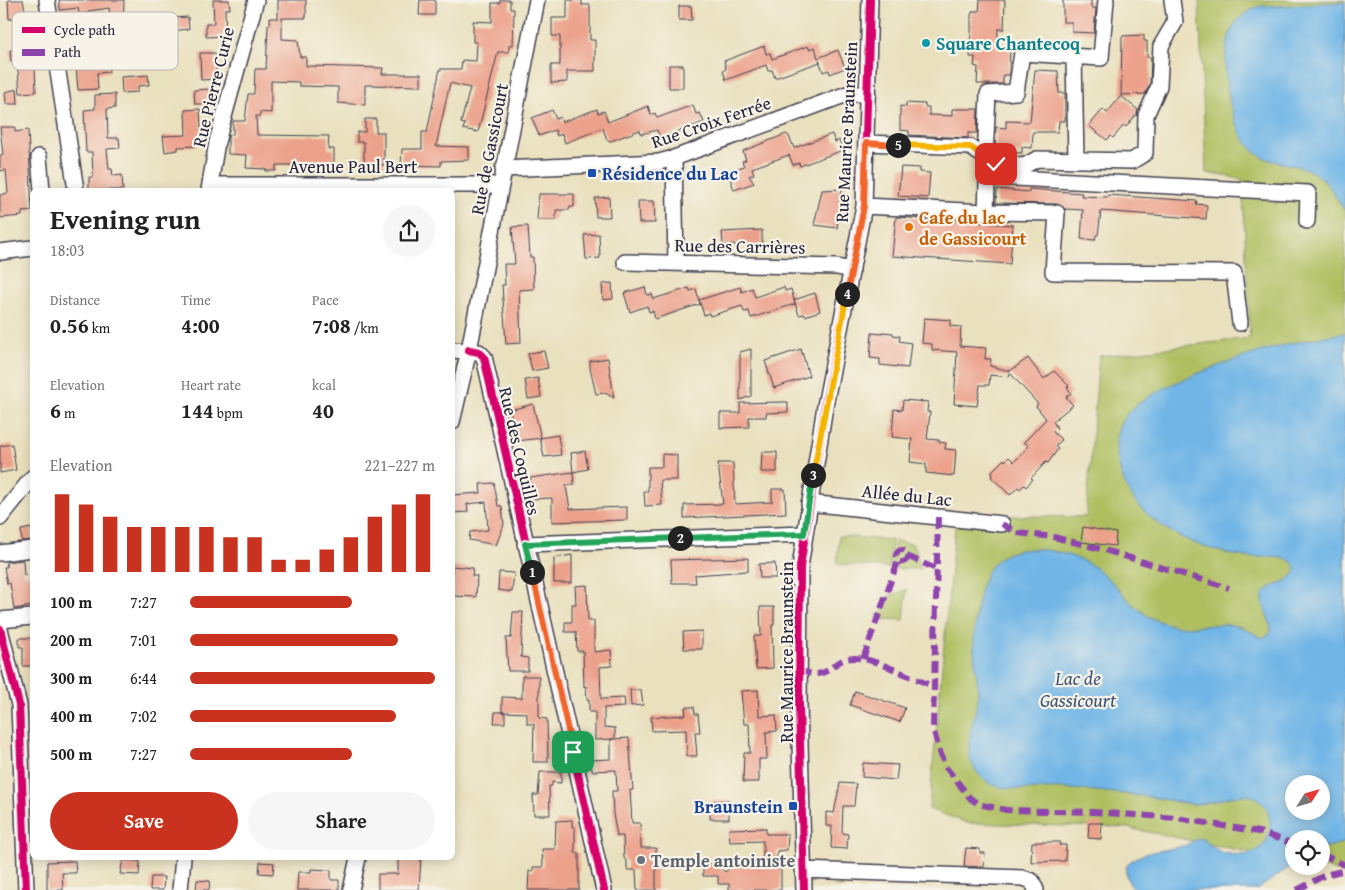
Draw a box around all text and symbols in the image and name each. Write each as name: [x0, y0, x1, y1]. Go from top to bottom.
legend: [12, 12, 178, 70]
text: Cycle path: [54, 20, 115, 40]
street label: Rue Pierre Curie: [185, 24, 241, 150]
place label: Square Chantecoq: [936, 30, 1080, 57]
marker: Square Chantecoq: [920, 37, 932, 49]
street label: Rue Maurice Braunstein: [828, 41, 864, 223]
text: Path: [54, 42, 81, 62]
street label: Rue de Gassicourt: [463, 80, 515, 217]
street label: Rue Croix Ferrée: [647, 89, 775, 155]
pin: 5: [886, 132, 910, 158]
text: 5: [895, 135, 902, 155]
pin: [975, 143, 1017, 185]
icon: check: [982, 150, 1010, 178]
street label: Avenue Paul Bert: [289, 153, 418, 180]
place label: Résidence du Lac: [602, 160, 738, 187]
marker: Résidence du Lac: [586, 167, 598, 179]
text: Evening run: [50, 198, 201, 239]
place label: Cafe du lac de Gassicourt: [919, 204, 1027, 252]
button: share: [383, 205, 435, 257]
marker: Cafe du lac de Gassicourt: [903, 221, 915, 233]
street label: Rue des Carrières: [674, 231, 806, 261]
text: 18:03: [50, 238, 85, 262]
pin: 4: [834, 282, 860, 306]
text: 4: [844, 284, 851, 304]
text: Distance: [50, 290, 100, 310]
text: Time: [181, 290, 211, 310]
text: Pace: [312, 290, 339, 310]
text: 0.56: [50, 310, 89, 341]
text: 4:00: [181, 310, 220, 341]
text: 7:08: [312, 310, 351, 341]
text: km: [89, 318, 110, 338]
text: /km: [351, 318, 379, 338]
text: Elevation: [50, 375, 105, 395]
text: Heart rate: [181, 375, 241, 395]
text: kcal: [312, 375, 336, 395]
street label: Rue des Coquilles: [492, 384, 548, 518]
text: 6: [50, 395, 61, 426]
text: 144: [181, 395, 214, 426]
text: 40: [312, 395, 334, 426]
text: m: [61, 403, 75, 423]
text: bpm: [214, 403, 243, 423]
text: Elevation: [50, 453, 113, 477]
text: 221–227 m: [365, 453, 435, 477]
pin: 3: [800, 462, 826, 488]
text: 3: [810, 465, 817, 485]
street label: Allée du Lac: [861, 477, 953, 513]
pin: 2: [668, 526, 692, 550]
text: 2: [677, 528, 684, 548]
pin: 1: [520, 560, 544, 584]
street label: Rue Maurice Braunstein: [773, 561, 800, 743]
text: 1: [529, 562, 536, 582]
text: 100 m: [50, 590, 92, 614]
text: 7:27: [130, 590, 157, 614]
text: 200 m: [50, 628, 92, 652]
text: 7:01: [130, 628, 157, 652]
water label: Lac de Gassicourt: [1040, 664, 1117, 714]
text: 300 m: [50, 666, 92, 690]
text: 6:44: [130, 666, 157, 690]
text: 400 m: [50, 704, 92, 728]
text: 7:02: [130, 704, 157, 728]
pin: [552, 731, 594, 773]
icon: arrive: [559, 738, 587, 766]
text: 500 m: [50, 742, 92, 766]
text: 7:27: [130, 742, 157, 766]
north arrow: [1285, 775, 1330, 820]
map controls: [1285, 775, 1330, 875]
button: Save: [50, 792, 238, 850]
button: Share: [248, 792, 435, 850]
place label: Braunstein: [694, 793, 783, 820]
marker: Braunstein: [787, 800, 799, 812]
button: locate: [1285, 830, 1330, 875]
place label: Temple antoiniste: [651, 847, 795, 874]
marker: Temple antoiniste: [635, 854, 647, 866]

